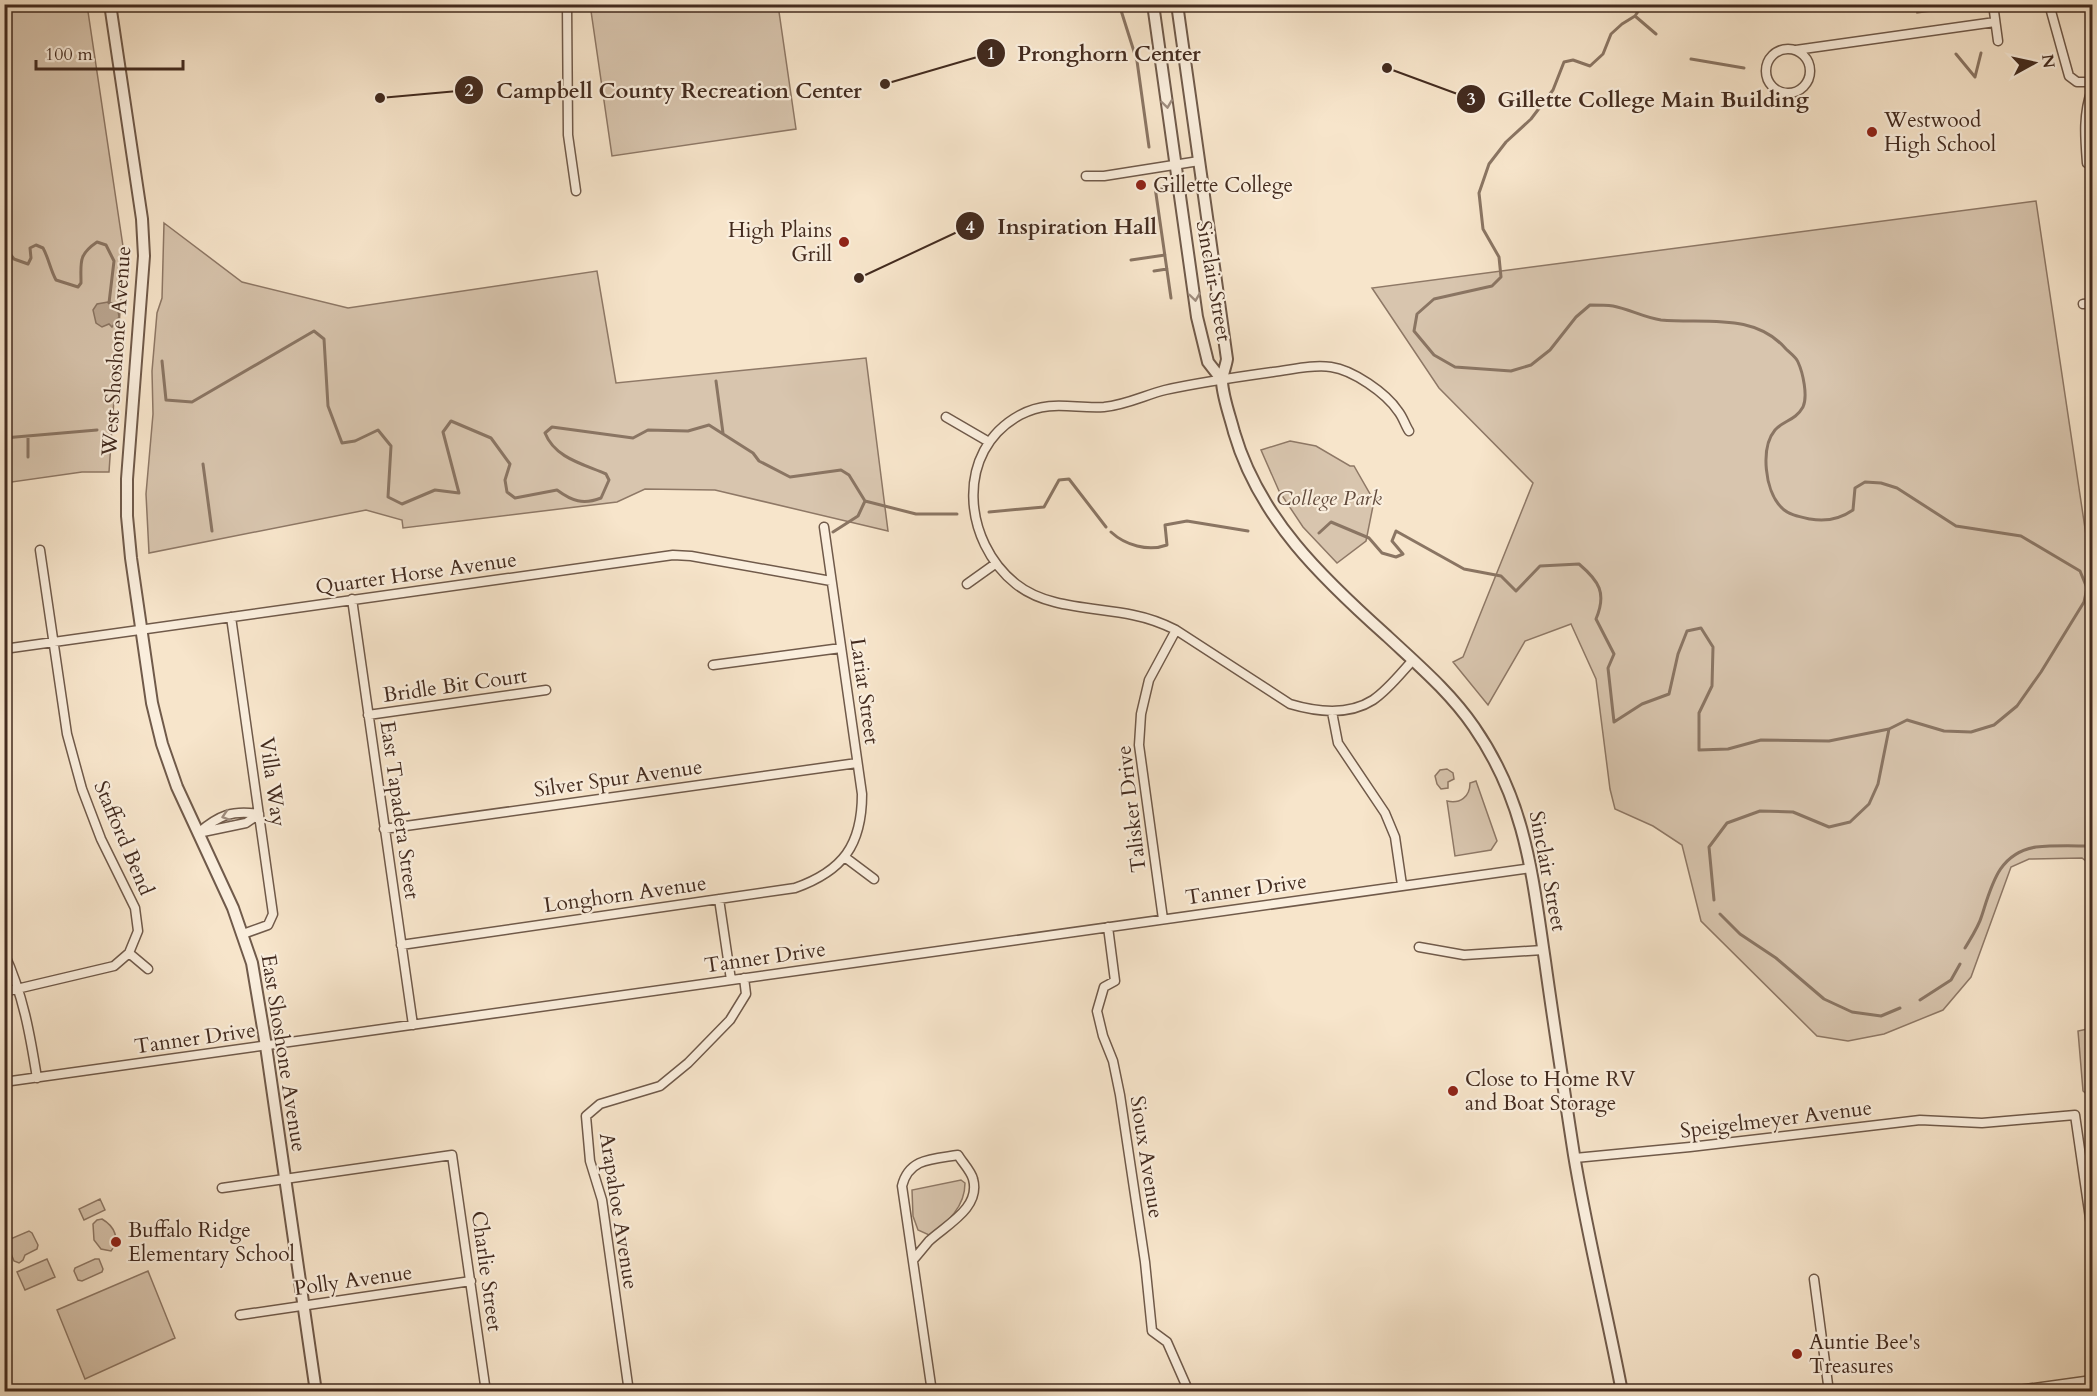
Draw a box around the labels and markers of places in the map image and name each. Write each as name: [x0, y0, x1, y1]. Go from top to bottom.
callout: Pronghorn Center: [976, 33, 1213, 73]
callout: Campbell County Recreation Center: [454, 70, 873, 110]
callout: Gillette College Main Building: [1456, 79, 1821, 119]
place label: Westwood High School: [1883, 106, 1996, 159]
marker: Westwood High School: [1865, 125, 1879, 139]
place label: Gillette College: [1153, 171, 1293, 200]
marker: Gillette College: [1134, 178, 1148, 192]
callout: Inspiration Hall: [955, 206, 1169, 246]
place label: High Plains Grill: [728, 216, 832, 269]
marker: High Plains Grill: [837, 235, 851, 249]
place label: Close to Home RV and Boat Storage: [1465, 1065, 1636, 1118]
marker: Close to Home RV and Boat Storage: [1446, 1084, 1460, 1098]
place label: Buffalo Ridge Elementary School: [128, 1216, 295, 1269]
marker: Buffalo Ridge Elementary School: [109, 1235, 123, 1249]
place label: Auntie Bee's Treasures: [1809, 1328, 1920, 1381]
marker: Auntie Bee's Treasures: [1790, 1347, 1804, 1361]

